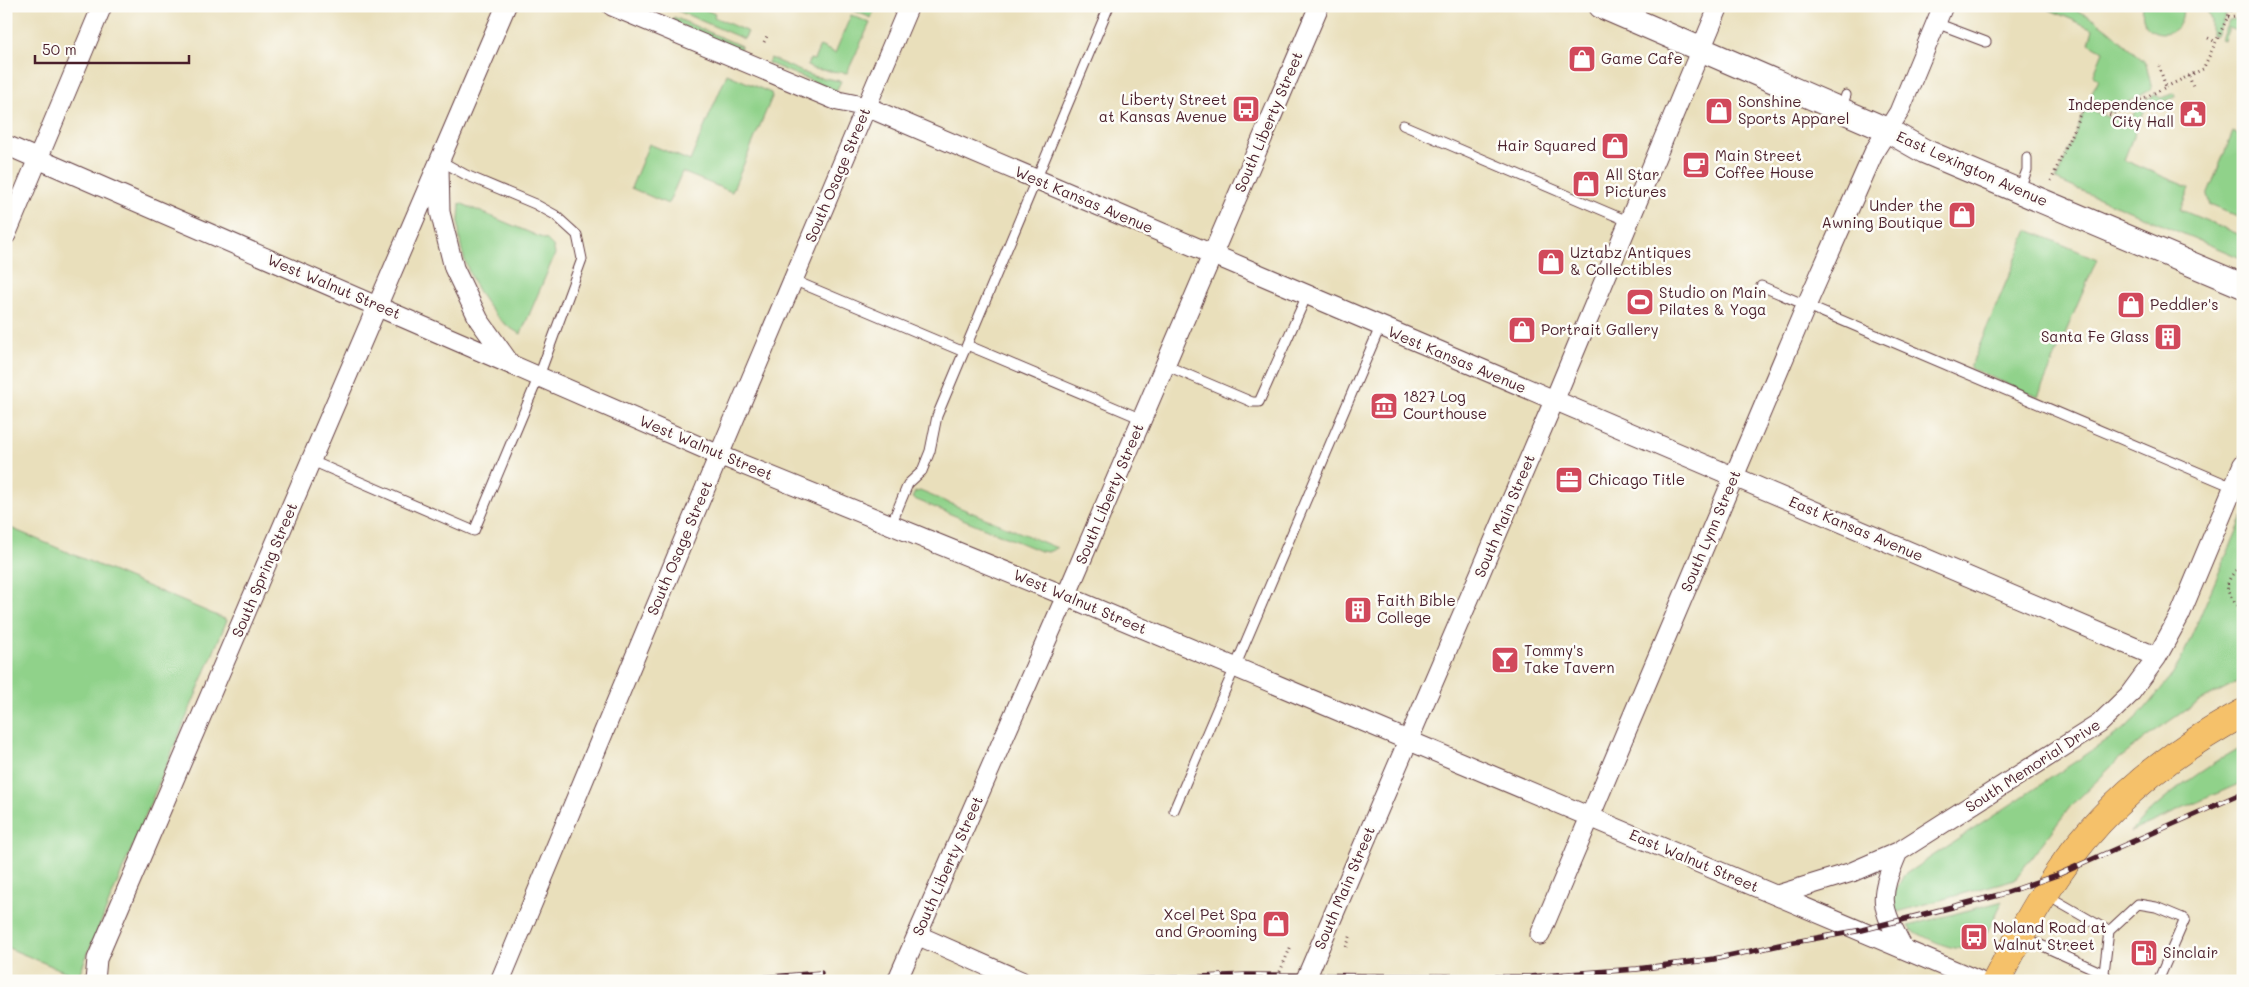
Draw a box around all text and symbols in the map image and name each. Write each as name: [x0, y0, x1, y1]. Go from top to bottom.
scale bar: [35, 32, 189, 64]
text: 50 m: [42, 39, 77, 59]
shop icon: Game Cafe: [1567, 44, 1597, 74]
street label: South Liberty Street: [1229, 48, 1307, 195]
place label: Game Cafe: [1601, 48, 1683, 68]
place label: Liberty Street at Kansas Avenue: [1099, 89, 1227, 126]
place label: Sonshine Sports Apparel: [1738, 91, 1850, 128]
bus stop icon: Liberty Street at Kansas Avenue: [1231, 94, 1261, 124]
place label: Independence City Hall: [2068, 94, 2174, 131]
shop icon: Sonshine Sports Apparel: [1704, 96, 1734, 126]
public building icon: Independence City Hall: [2178, 99, 2208, 129]
street label: South Osage Street: [800, 104, 875, 245]
street label: East Lexington Avenue: [1894, 126, 2051, 210]
shop icon: Hair Squared: [1600, 131, 1630, 161]
place label: Hair Squared: [1497, 135, 1596, 155]
place label: Main Street Coffee House: [1715, 145, 1814, 182]
cafe icon: Main Street Coffee House: [1681, 150, 1711, 180]
street label: West Kansas Avenue: [1012, 161, 1157, 237]
place label: All Star Pictures: [1605, 164, 1667, 201]
shop icon: All Star Pictures: [1571, 169, 1601, 199]
place label: Under the Awning Boutique: [1822, 195, 1943, 232]
shop icon: Under the Awning Boutique: [1947, 200, 1977, 230]
place label: Uztabz Antiques & Collectibles: [1570, 242, 1691, 279]
shop icon: Uztabz Antiques & Collectibles: [1536, 247, 1566, 277]
street label: West Walnut Street: [265, 249, 404, 323]
place label: Studio on Main Pilates & Yoga: [1659, 282, 1766, 319]
sports icon: Studio on Main Pilates & Yoga: [1625, 287, 1655, 317]
shop icon: Peddler's: [2116, 290, 2146, 320]
place label: Peddler's: [2150, 294, 2219, 314]
shop icon: Portrait Gallery: [1507, 315, 1537, 345]
place label: Portrait Gallery: [1541, 319, 1659, 339]
street label: West Kansas Avenue: [1385, 321, 1530, 397]
building icon: Santa Fe Glass: [2153, 322, 2183, 352]
place label: Santa Fe Glass: [2041, 326, 2149, 346]
place label: 1827 Log Courthouse: [1403, 386, 1487, 423]
museum icon: 1827 Log Courthouse: [1369, 391, 1399, 421]
street label: West Walnut Street: [637, 410, 776, 484]
street label: South Liberty Street: [1070, 420, 1148, 567]
street label: South Main Street: [1469, 451, 1539, 580]
office icon: Chicago Title: [1554, 465, 1584, 495]
street label: South Lynn Street: [1675, 467, 1745, 594]
place label: Chicago Title: [1588, 469, 1685, 489]
street label: South Osage Street: [642, 477, 717, 618]
street label: East Kansas Avenue: [1786, 491, 1927, 565]
street label: South Spring Street: [227, 499, 302, 640]
street label: West Walnut Street: [1011, 564, 1150, 638]
place label: Faith Bible College: [1377, 590, 1456, 627]
building icon: Faith Bible College: [1343, 595, 1373, 625]
place label: Tommy's Take Tavern: [1524, 640, 1615, 677]
bar icon: Tommy's Take Tavern: [1490, 645, 1520, 675]
street label: South Memorial Drive: [1961, 714, 2104, 816]
street label: South Liberty Street: [907, 792, 987, 939]
street label: South Main Street: [1309, 823, 1379, 952]
street label: East Walnut Street: [1627, 824, 1762, 896]
place label: Xcel Pet Spa and Grooming: [1155, 904, 1257, 941]
shop icon: Xcel Pet Spa and Grooming: [1261, 909, 1291, 939]
place label: Noland Road at Walnut Street: [1993, 917, 2107, 954]
bus stop icon: Noland Road at Walnut Street: [1959, 922, 1989, 952]
fuel station icon: Sinclair: [2129, 938, 2159, 968]
place label: Sinclair: [2163, 942, 2218, 962]

